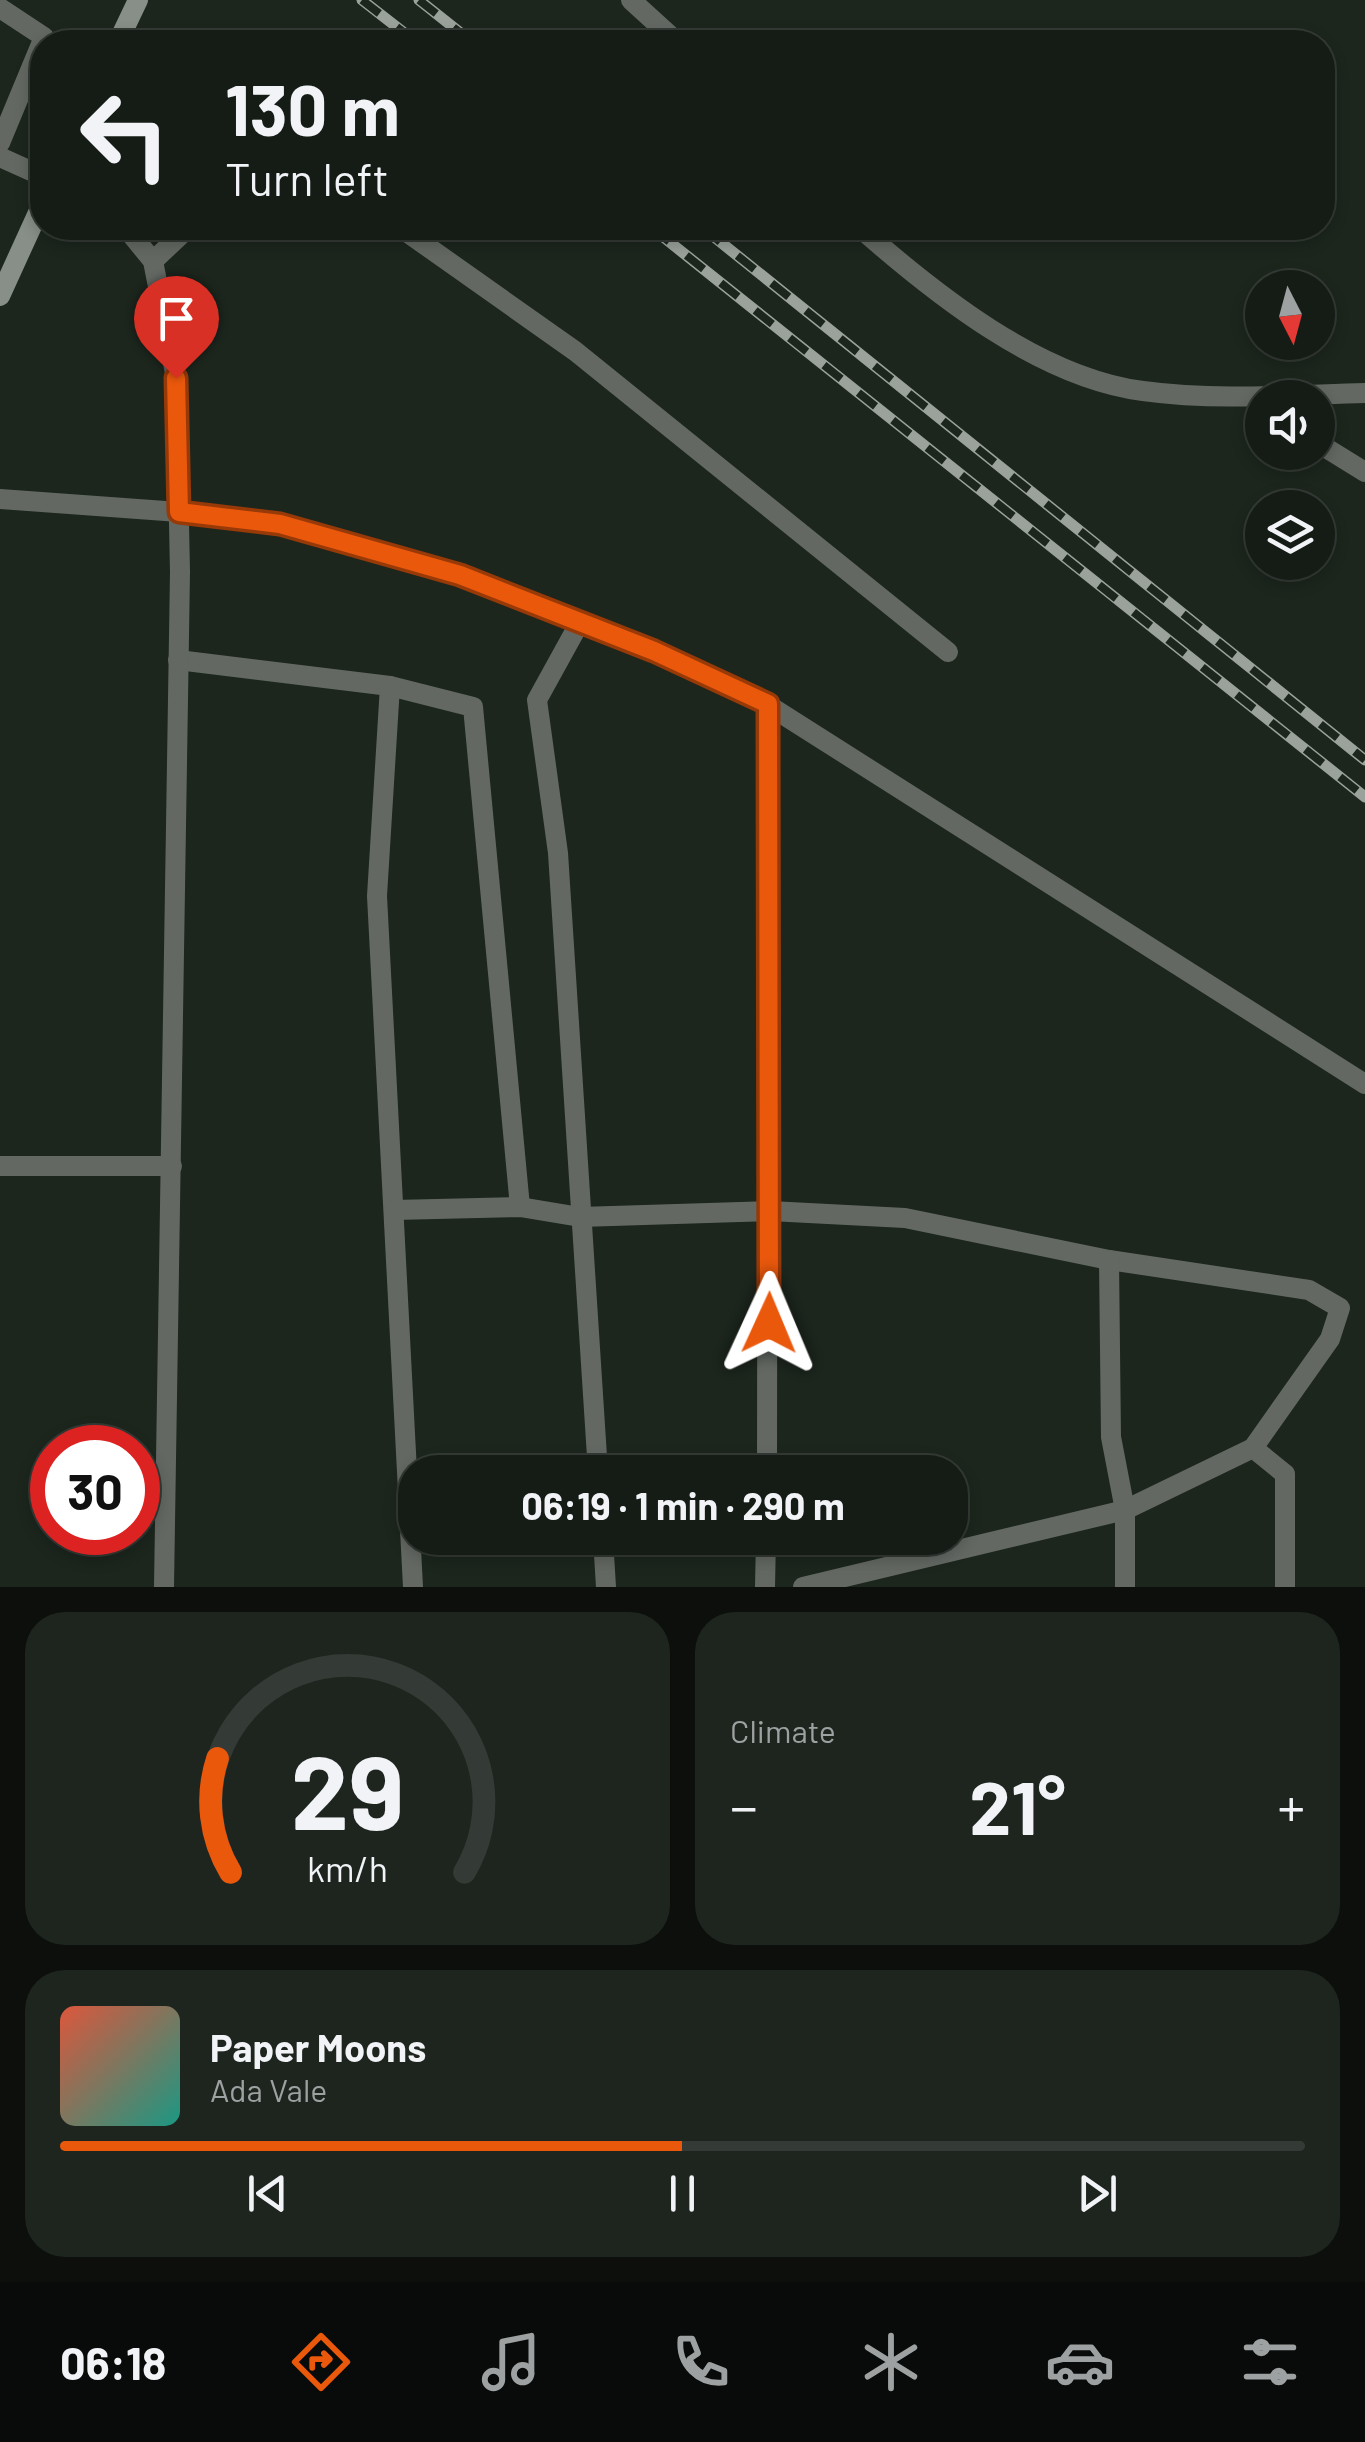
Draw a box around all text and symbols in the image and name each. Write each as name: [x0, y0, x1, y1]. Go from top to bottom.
text: 130 m: [225, 66, 400, 150]
icon: left: [60, 70, 190, 200]
text: Turn left: [225, 151, 389, 205]
north arrow: [1245, 270, 1335, 360]
map controls: [1245, 270, 1335, 580]
pin: [134, 276, 219, 379]
icon: arrive: [149, 291, 204, 346]
button: sound: [1245, 380, 1335, 470]
button: layers: [1245, 490, 1335, 580]
position arrow: [717, 1271, 821, 1375]
speed limit sign: 30: [30, 1425, 160, 1555]
text: 06:19 · 1 min · 290 m: [521, 1482, 845, 1528]
text: Climate: [730, 1711, 836, 1749]
text: 29: [291, 1726, 404, 1851]
text: 21°: [969, 1760, 1066, 1850]
text: −: [730, 1772, 758, 1838]
text: +: [1277, 1772, 1305, 1838]
text: km/h: [307, 1846, 388, 1889]
text: Paper Moons: [210, 2024, 426, 2070]
text: Ada Vale: [210, 2070, 327, 2108]
icon: previous: [240, 2166, 295, 2221]
icon: pause: [655, 2166, 710, 2221]
icon: next: [1070, 2166, 1125, 2221]
icon: directions: [286, 2327, 356, 2397]
icon: music: [476, 2327, 546, 2397]
icon: phone: [666, 2327, 736, 2397]
icon: climate: [856, 2327, 926, 2397]
icon: car: [1045, 2327, 1115, 2397]
icon: filters: [1235, 2327, 1305, 2397]
text: 06:18: [60, 2335, 166, 2389]

